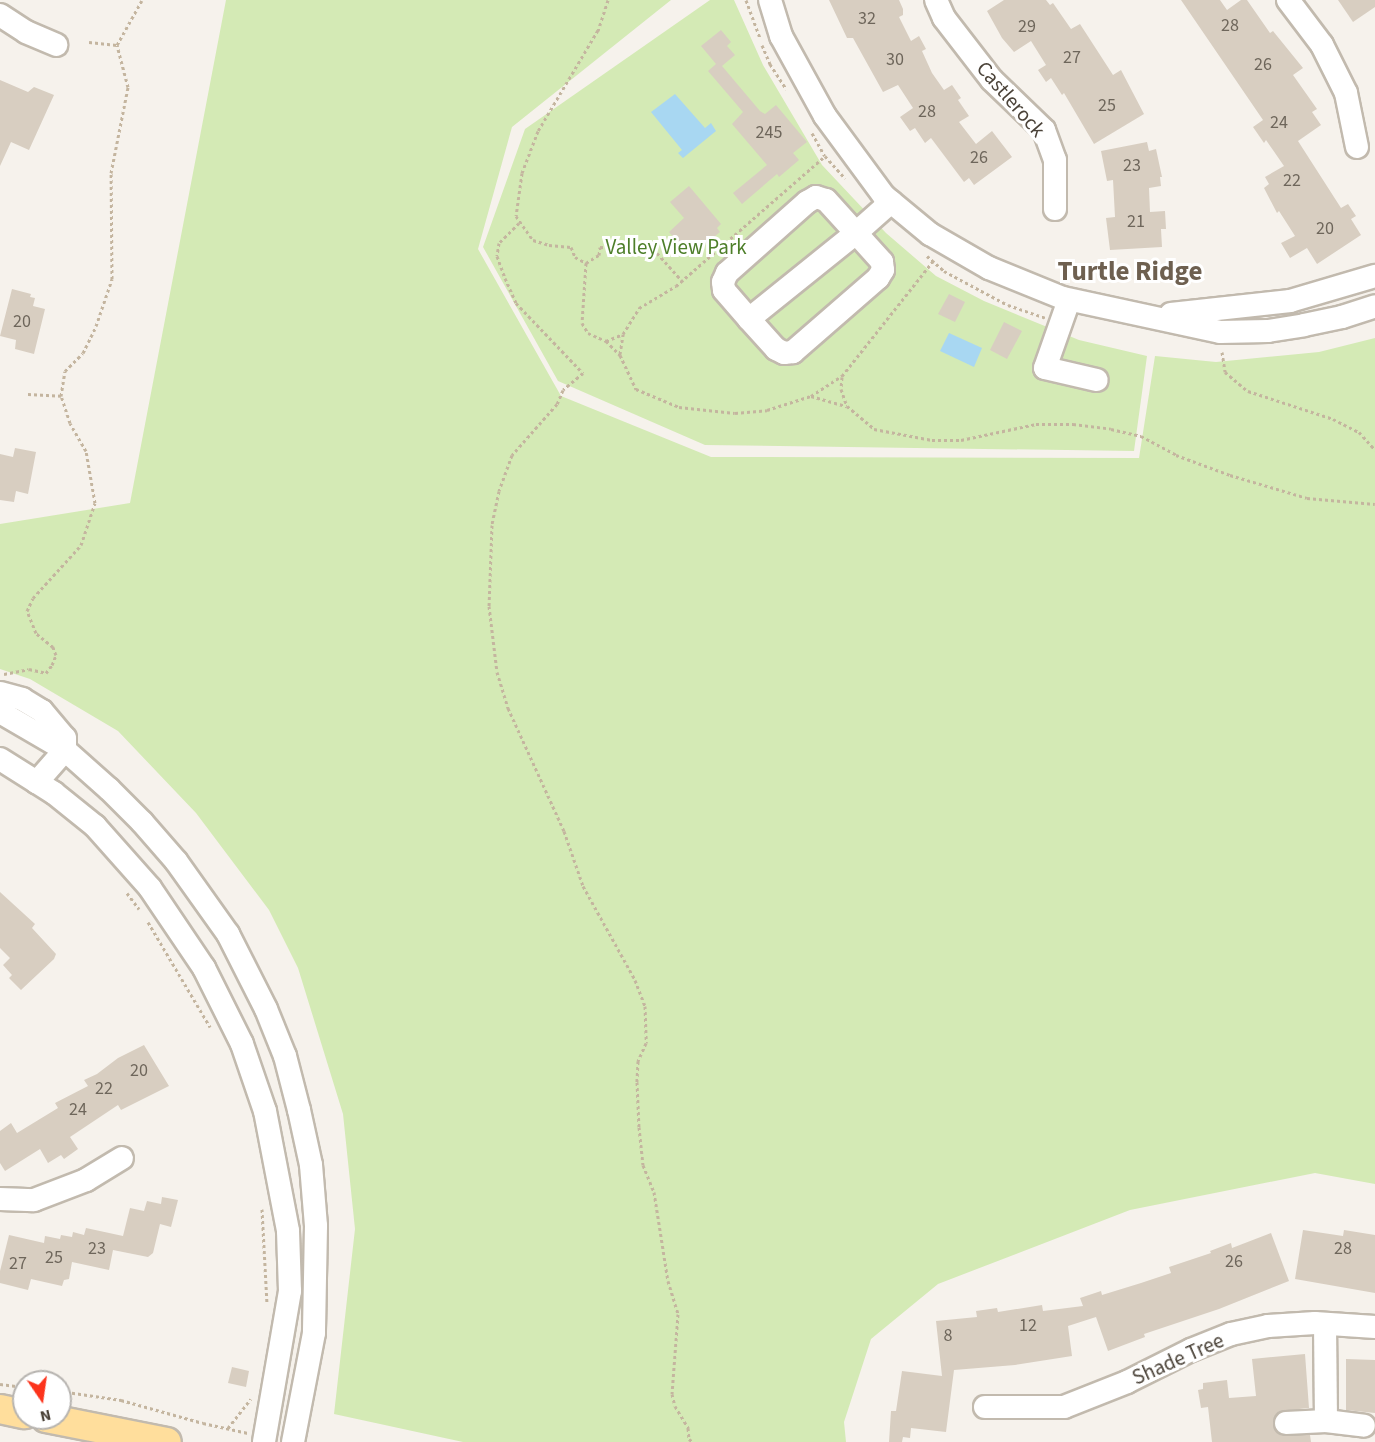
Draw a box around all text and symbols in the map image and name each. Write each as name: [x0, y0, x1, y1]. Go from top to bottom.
house number: 32: [858, 8, 876, 30]
house number: 28: [1221, 15, 1239, 37]
house number: 29: [1018, 16, 1036, 38]
house number: 27: [1063, 47, 1081, 69]
house number: 30: [886, 49, 904, 71]
house number: 26: [1254, 54, 1272, 76]
street label: Castlerock: [971, 56, 1051, 142]
house number: 25: [1098, 95, 1116, 117]
house number: 28: [918, 101, 936, 123]
house number: 24: [1270, 112, 1288, 134]
house number: 245: [756, 122, 782, 144]
house number: 26: [970, 147, 988, 169]
house number: 23: [1123, 155, 1141, 177]
house number: 22: [1283, 170, 1301, 192]
house number: 21: [1127, 211, 1145, 233]
house number: 20: [1316, 218, 1334, 240]
park label: Valley View Park: [605, 234, 747, 260]
district label: Turtle Ridge: [1058, 256, 1202, 288]
house number: 20: [13, 311, 31, 333]
house number: 20: [130, 1060, 148, 1082]
house number: 22: [95, 1078, 113, 1100]
house number: 24: [69, 1099, 87, 1121]
house number: 23: [88, 1238, 106, 1260]
house number: 28: [1334, 1238, 1352, 1260]
house number: 25: [45, 1247, 63, 1269]
house number: 26: [1225, 1251, 1243, 1273]
house number: 27: [9, 1253, 27, 1275]
house number: 12: [1019, 1315, 1037, 1337]
house number: 8: [944, 1325, 952, 1347]
street label: Shade Tree: [1128, 1328, 1228, 1390]
north arrow: [12, 1370, 72, 1430]
text: N: [38, 1404, 53, 1428]

